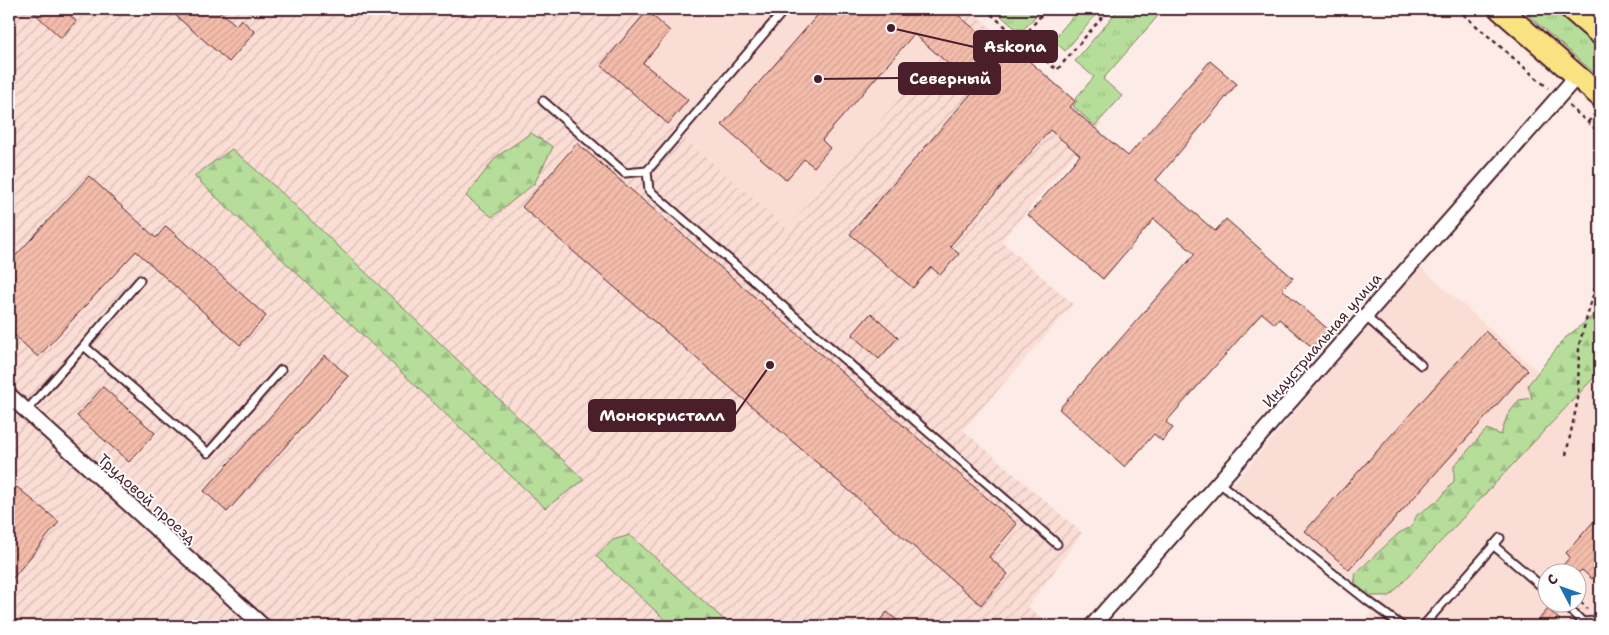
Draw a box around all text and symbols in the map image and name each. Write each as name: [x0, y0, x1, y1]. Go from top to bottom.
callout: Askona: [974, 31, 1057, 62]
text: Askona: [984, 36, 1046, 57]
callout: Северный: [899, 63, 1000, 94]
text: Северный: [909, 68, 991, 89]
street label: Индустриальная улица: [1258, 268, 1386, 411]
callout: Монокристалл: [589, 400, 735, 431]
text: Монокристалл: [599, 405, 725, 426]
street label: Трудовой проезд: [93, 449, 201, 549]
north arrow: [1536, 562, 1586, 612]
text: С: [1543, 570, 1562, 589]

